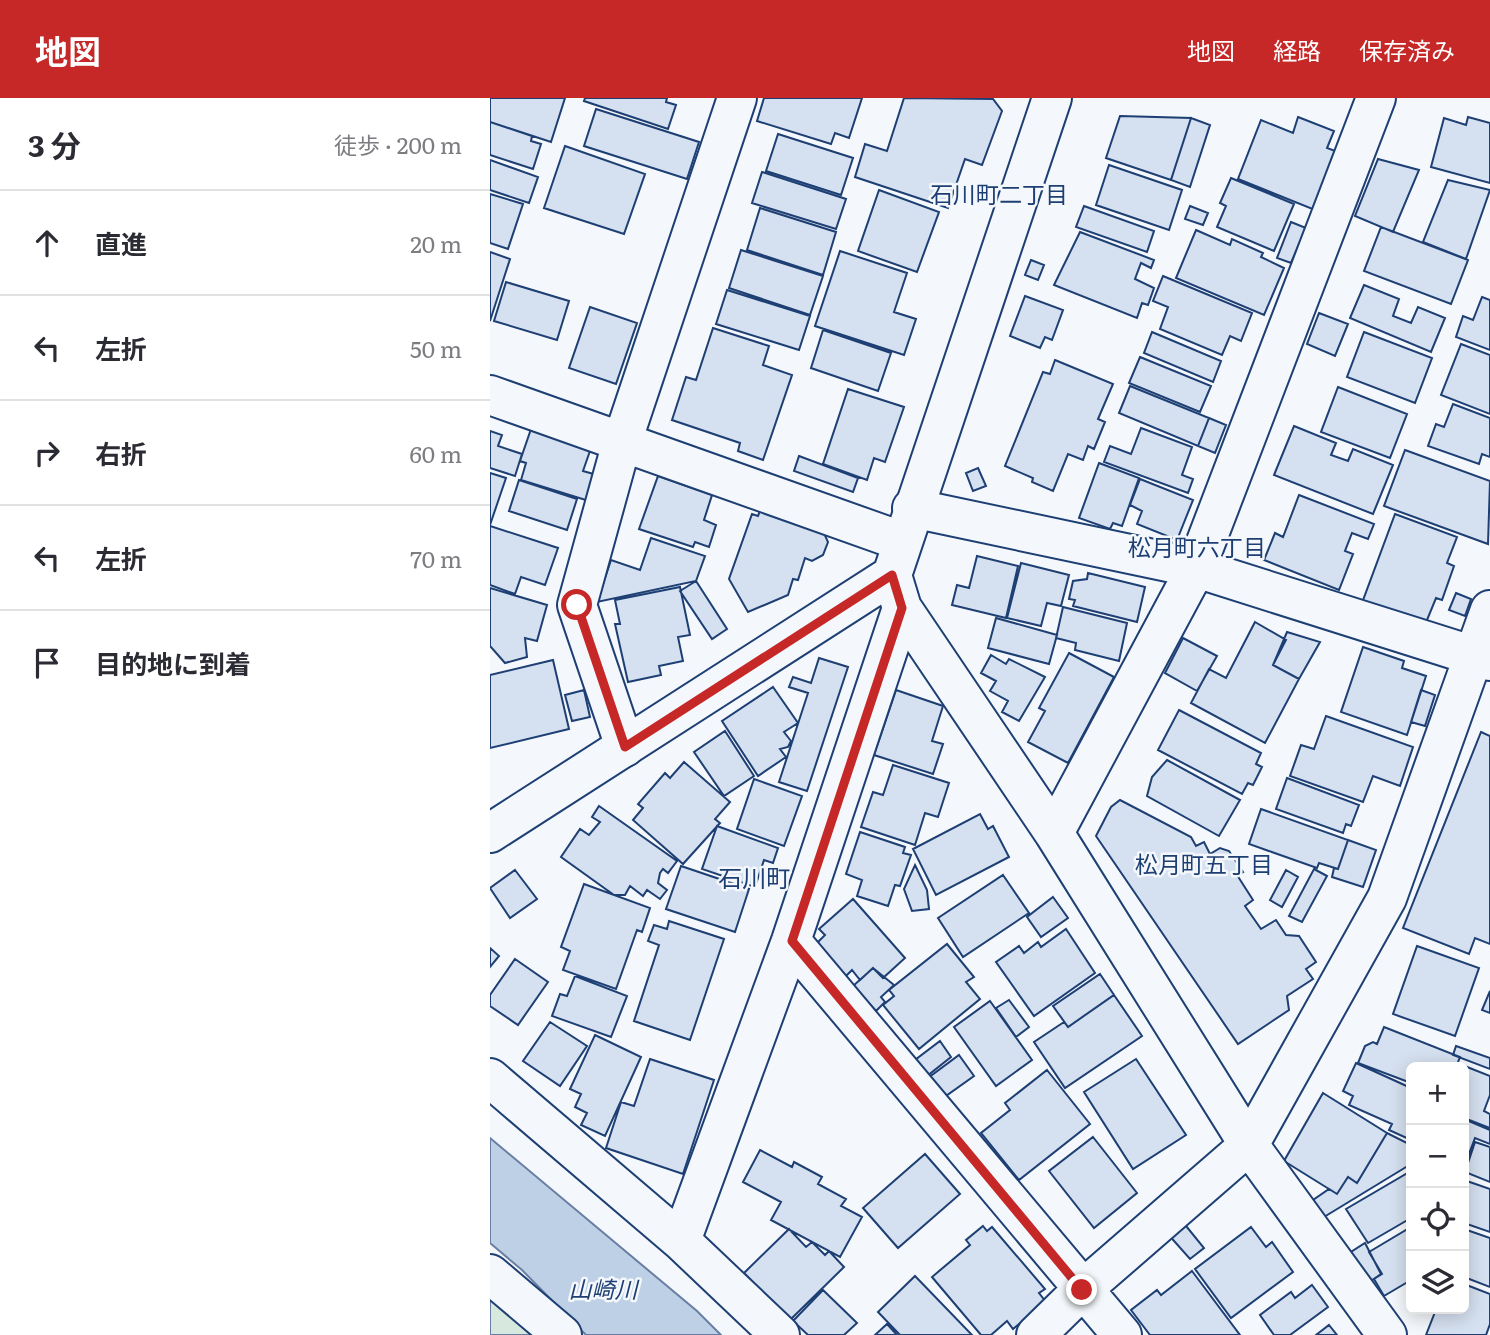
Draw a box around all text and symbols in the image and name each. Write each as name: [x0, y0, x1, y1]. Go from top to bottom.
text: 地図: [35, 25, 101, 74]
text: 地図: [1187, 32, 1235, 67]
text: 経路: [1273, 32, 1321, 67]
text: 保存済み: [1359, 32, 1455, 67]
text: 3 分: [28, 122, 81, 166]
text: 徒歩 · 200 m: [334, 127, 462, 161]
district label: 石川町二丁目: [930, 176, 1068, 210]
text: 直進: [95, 223, 147, 262]
icon: ahead: [28, 224, 66, 262]
text: 20 m: [410, 226, 462, 260]
text: 左折: [95, 328, 147, 367]
icon: left: [28, 329, 66, 367]
text: 50 m: [410, 331, 462, 365]
text: 右折: [95, 433, 147, 472]
icon: right: [28, 434, 66, 472]
text: 60 m: [409, 436, 462, 470]
district label: 松月町六丁目: [1128, 529, 1266, 563]
text: 左折: [95, 538, 147, 577]
icon: left: [28, 539, 66, 577]
text: 70 m: [410, 541, 462, 575]
route start: [561, 589, 592, 620]
text: 目的地に到着: [95, 643, 251, 682]
icon: arrive: [28, 644, 66, 682]
district label: 松月町五丁目: [1135, 846, 1273, 880]
district label: 石川町: [718, 859, 790, 894]
map controls: [1406, 1062, 1469, 1314]
button: +: [1406, 1062, 1469, 1125]
button: −: [1406, 1125, 1469, 1188]
button: locate: [1406, 1188, 1469, 1251]
button: layers: [1406, 1251, 1469, 1314]
water label: 山崎川: [569, 1271, 641, 1305]
route end: [1066, 1274, 1097, 1305]

